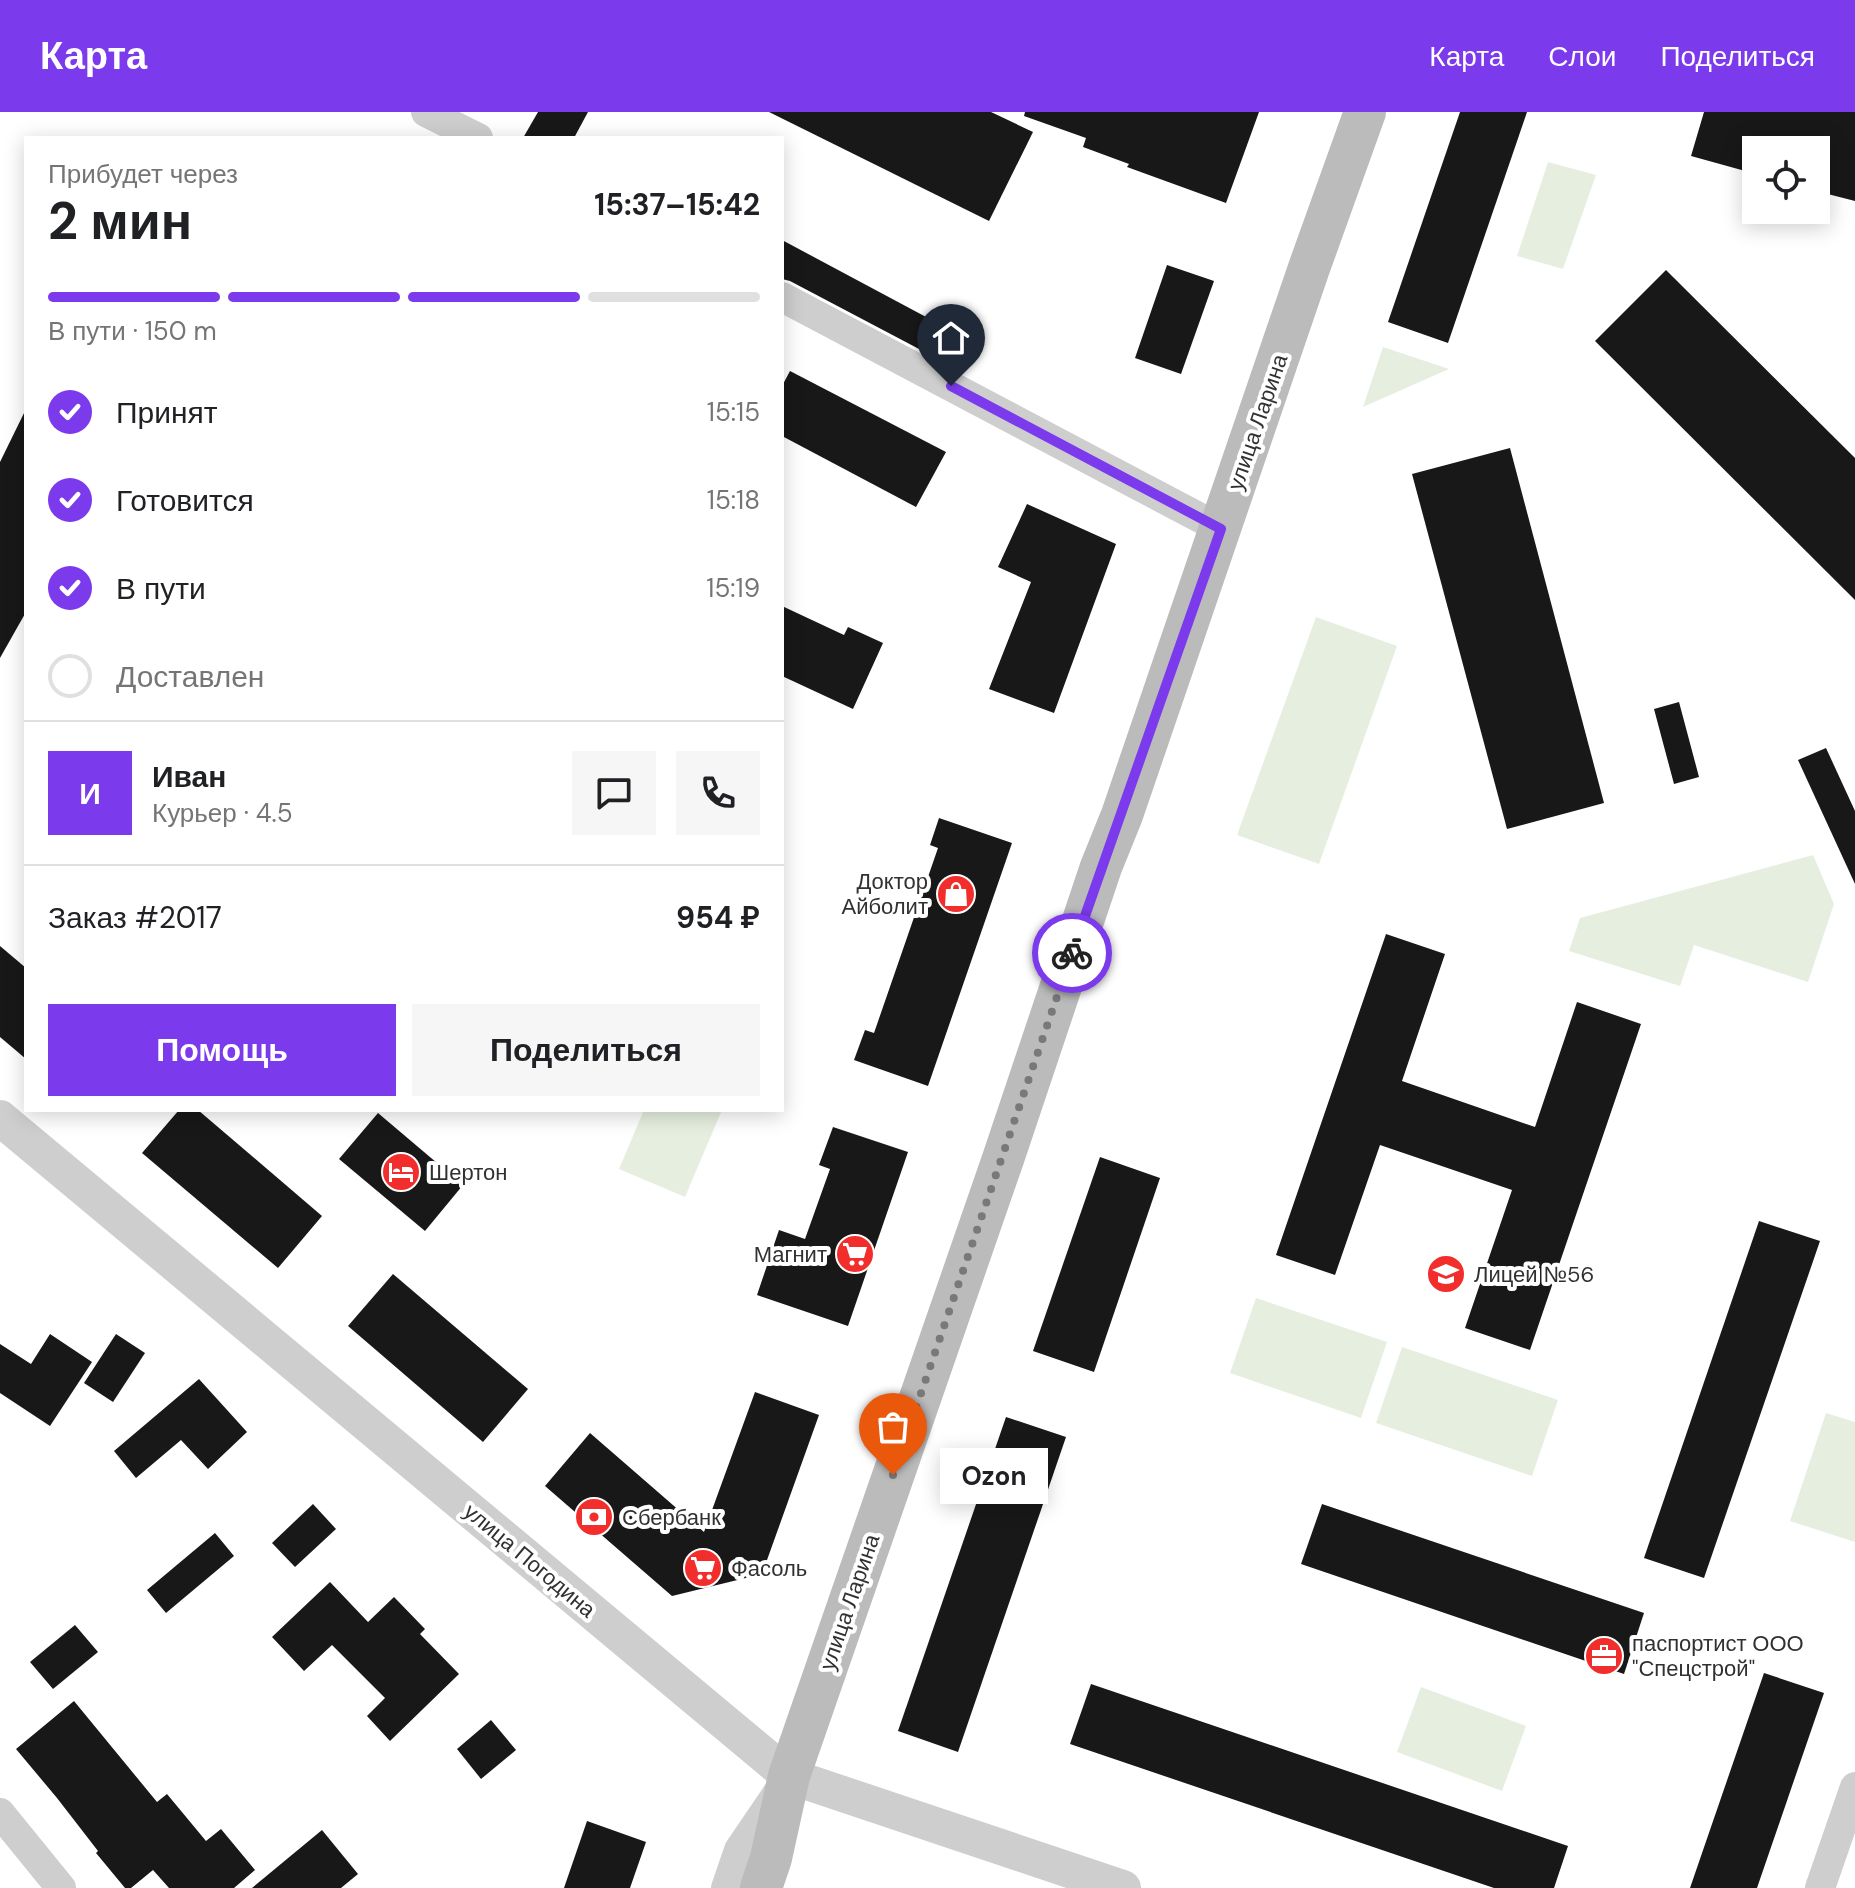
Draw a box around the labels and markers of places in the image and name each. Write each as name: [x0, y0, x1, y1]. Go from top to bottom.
pin: [917, 304, 985, 386]
place label: Доктор Айболит: [841, 867, 928, 921]
shop icon: Доктор Айболит: [935, 873, 977, 915]
hotel icon: Шертон: [380, 1151, 422, 1193]
place label: Шертон: [429, 1158, 507, 1187]
supermarket icon: Магнит: [834, 1233, 876, 1275]
place label: Магнит: [754, 1240, 827, 1269]
school or university icon: Лицей №56: [1425, 1253, 1467, 1295]
place label: Лицей №56: [1474, 1260, 1594, 1289]
pin: [859, 1393, 927, 1475]
callout: Ozon: [941, 1447, 1049, 1503]
bank icon: Сбербанк: [573, 1496, 615, 1538]
place label: Сбербанк: [622, 1503, 721, 1532]
supermarket icon: Фасоль: [682, 1547, 724, 1589]
place label: Фасоль: [731, 1554, 807, 1583]
place label: паспортист ООО "Спецстрой": [1632, 1629, 1804, 1683]
office icon: паспортист ООО "Спецстрой": [1583, 1635, 1625, 1677]

